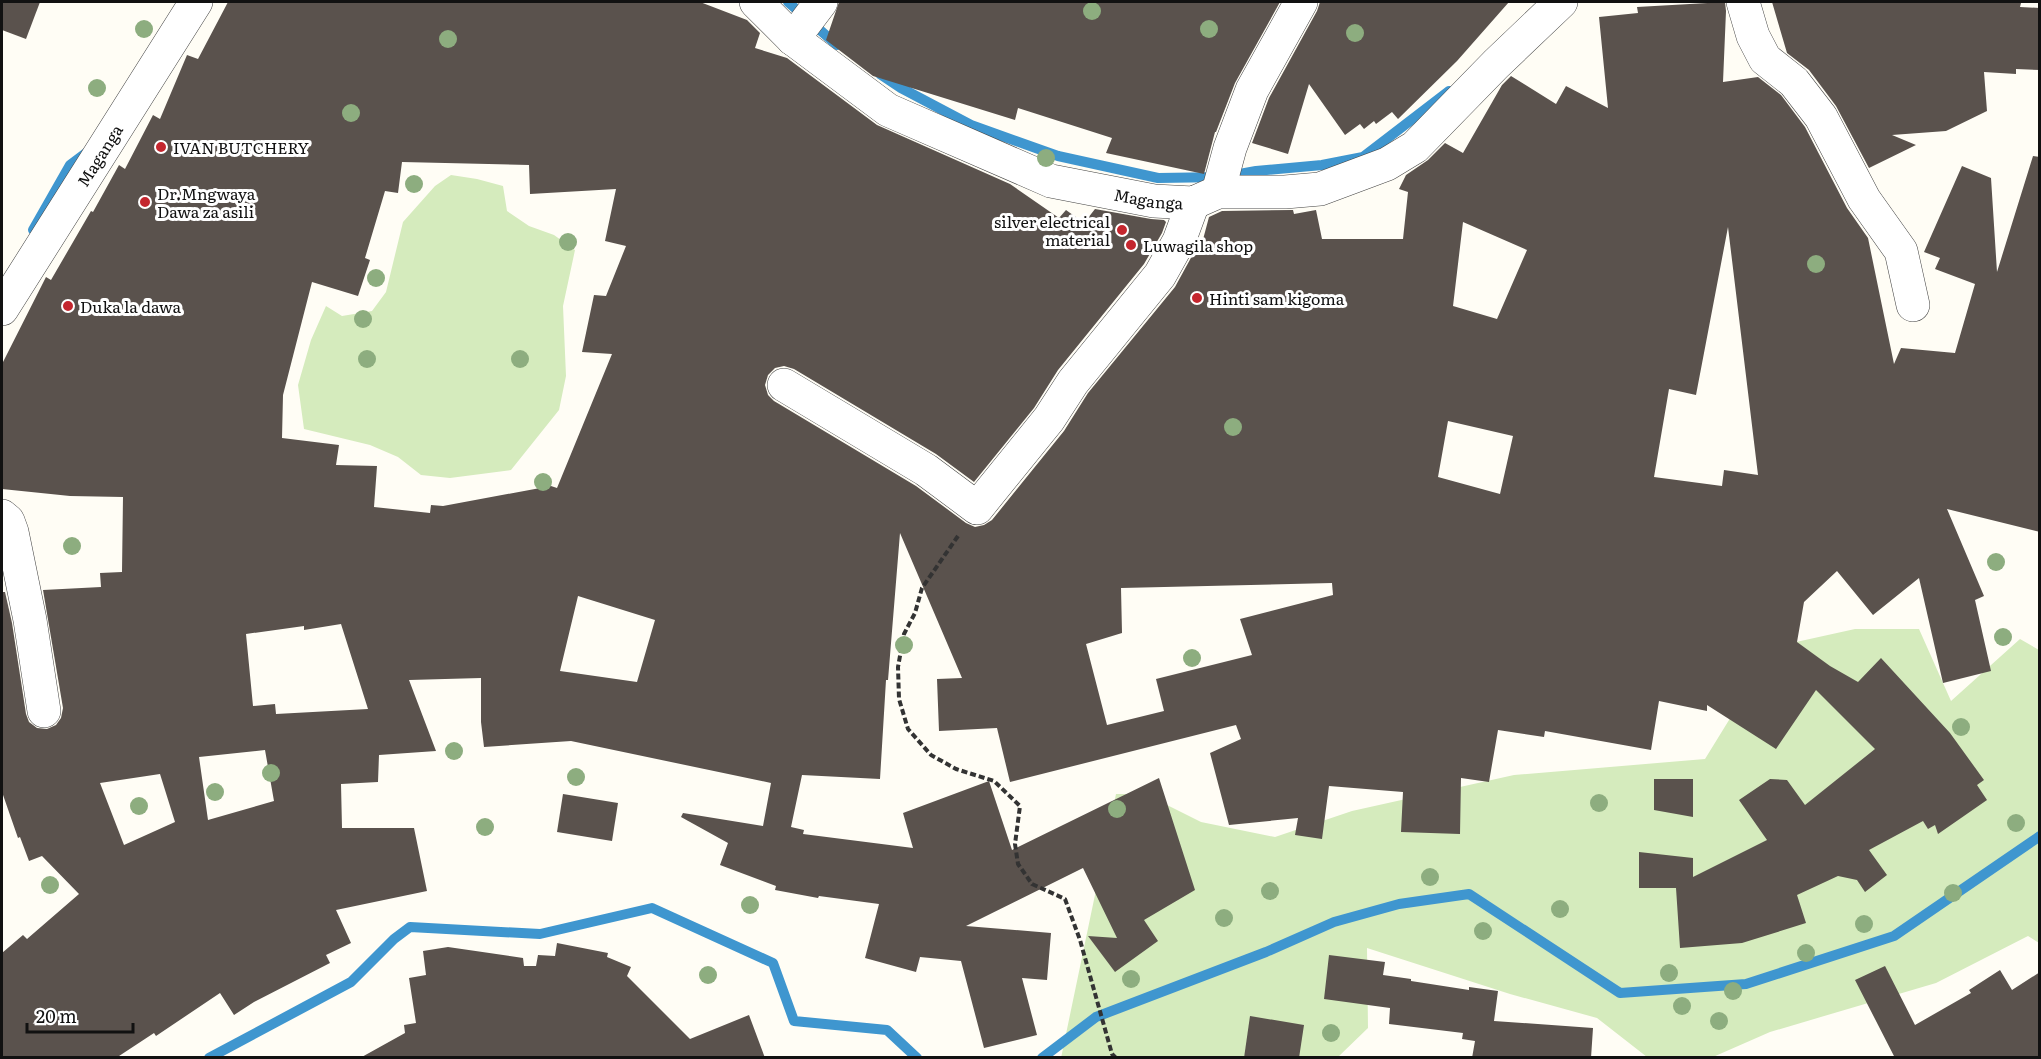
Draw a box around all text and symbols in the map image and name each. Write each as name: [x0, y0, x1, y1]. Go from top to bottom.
street label: Maganga: [70, 119, 128, 191]
place label: IVAN BUTCHERY: [173, 135, 310, 159]
marker: IVAN BUTCHERY: [154, 140, 168, 154]
place label: Dr.Mngwaya Dawa za asili: [157, 181, 256, 223]
street label: Maganga: [1112, 182, 1184, 214]
marker: Dr.Mngwaya Dawa za asili: [138, 195, 152, 209]
place label: silver electrical material: [994, 209, 1110, 251]
marker: silver electrical material: [1115, 223, 1129, 237]
place label: Luwagila shop: [1143, 233, 1253, 257]
marker: Luwagila shop: [1124, 238, 1138, 252]
place label: Hinti sam kigoma: [1209, 286, 1345, 310]
marker: Hinti sam kigoma: [1190, 291, 1204, 305]
place label: Duka la dawa: [80, 294, 182, 318]
marker: Duka la dawa: [61, 299, 75, 313]
scale bar: [27, 996, 134, 1034]
text: 20 m: [36, 1002, 77, 1029]

